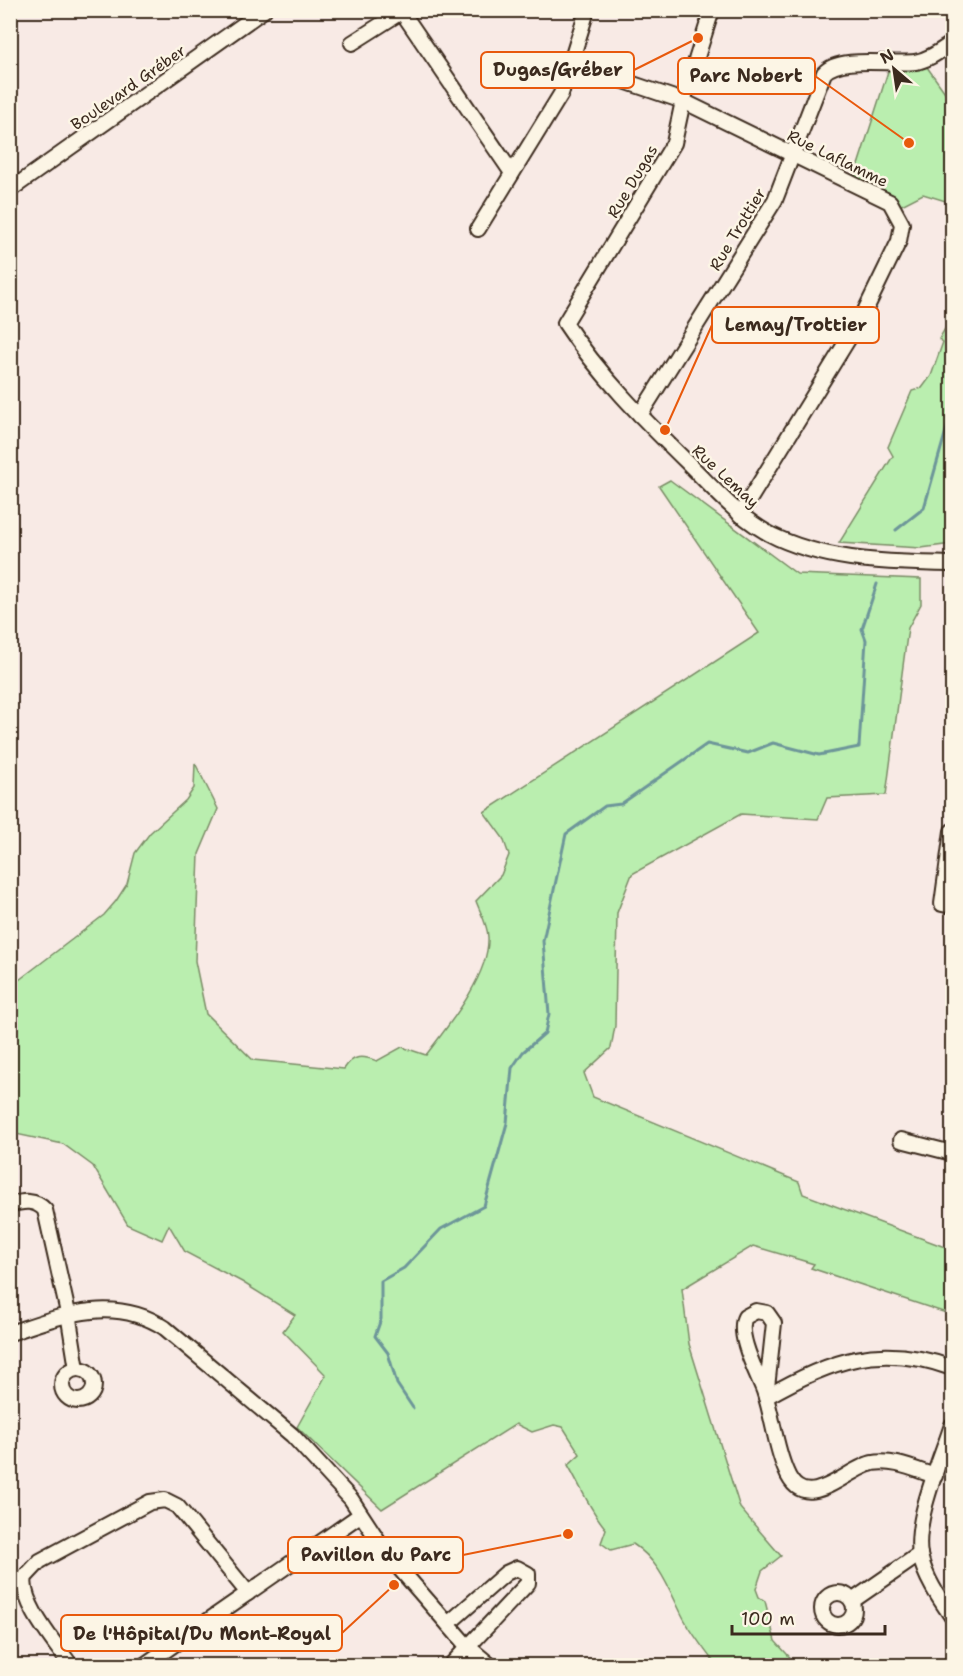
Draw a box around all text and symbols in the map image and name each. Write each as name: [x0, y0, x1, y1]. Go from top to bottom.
north arrow: [864, 39, 924, 99]
street label: Boulevard Gréber: [67, 40, 190, 135]
text: N: [876, 44, 898, 69]
callout: Dugas/Gréber: [481, 52, 634, 88]
text: Dugas/Gréber: [493, 58, 623, 82]
callout: Parc Nobert: [678, 58, 815, 94]
text: Parc Nobert: [689, 64, 803, 88]
street label: Rue Laflamme: [784, 125, 892, 192]
street label: Rue Dugas: [602, 141, 663, 222]
street label: Rue Trottier: [704, 184, 770, 275]
callout: Lemay/Trottier: [712, 307, 879, 343]
text: Lemay/Trottier: [725, 313, 867, 337]
street label: Rue Lemay: [688, 440, 764, 513]
callout: Pavillon du Parc: [288, 1537, 463, 1573]
text: Pavillon du Parc: [301, 1543, 451, 1567]
scale bar: [732, 1598, 885, 1636]
text: 100 m: [741, 1607, 795, 1631]
callout: De l'Hôpital/Du Mont-Royal: [61, 1615, 342, 1651]
text: De l'Hôpital/Du Mont-Royal: [73, 1622, 331, 1646]

